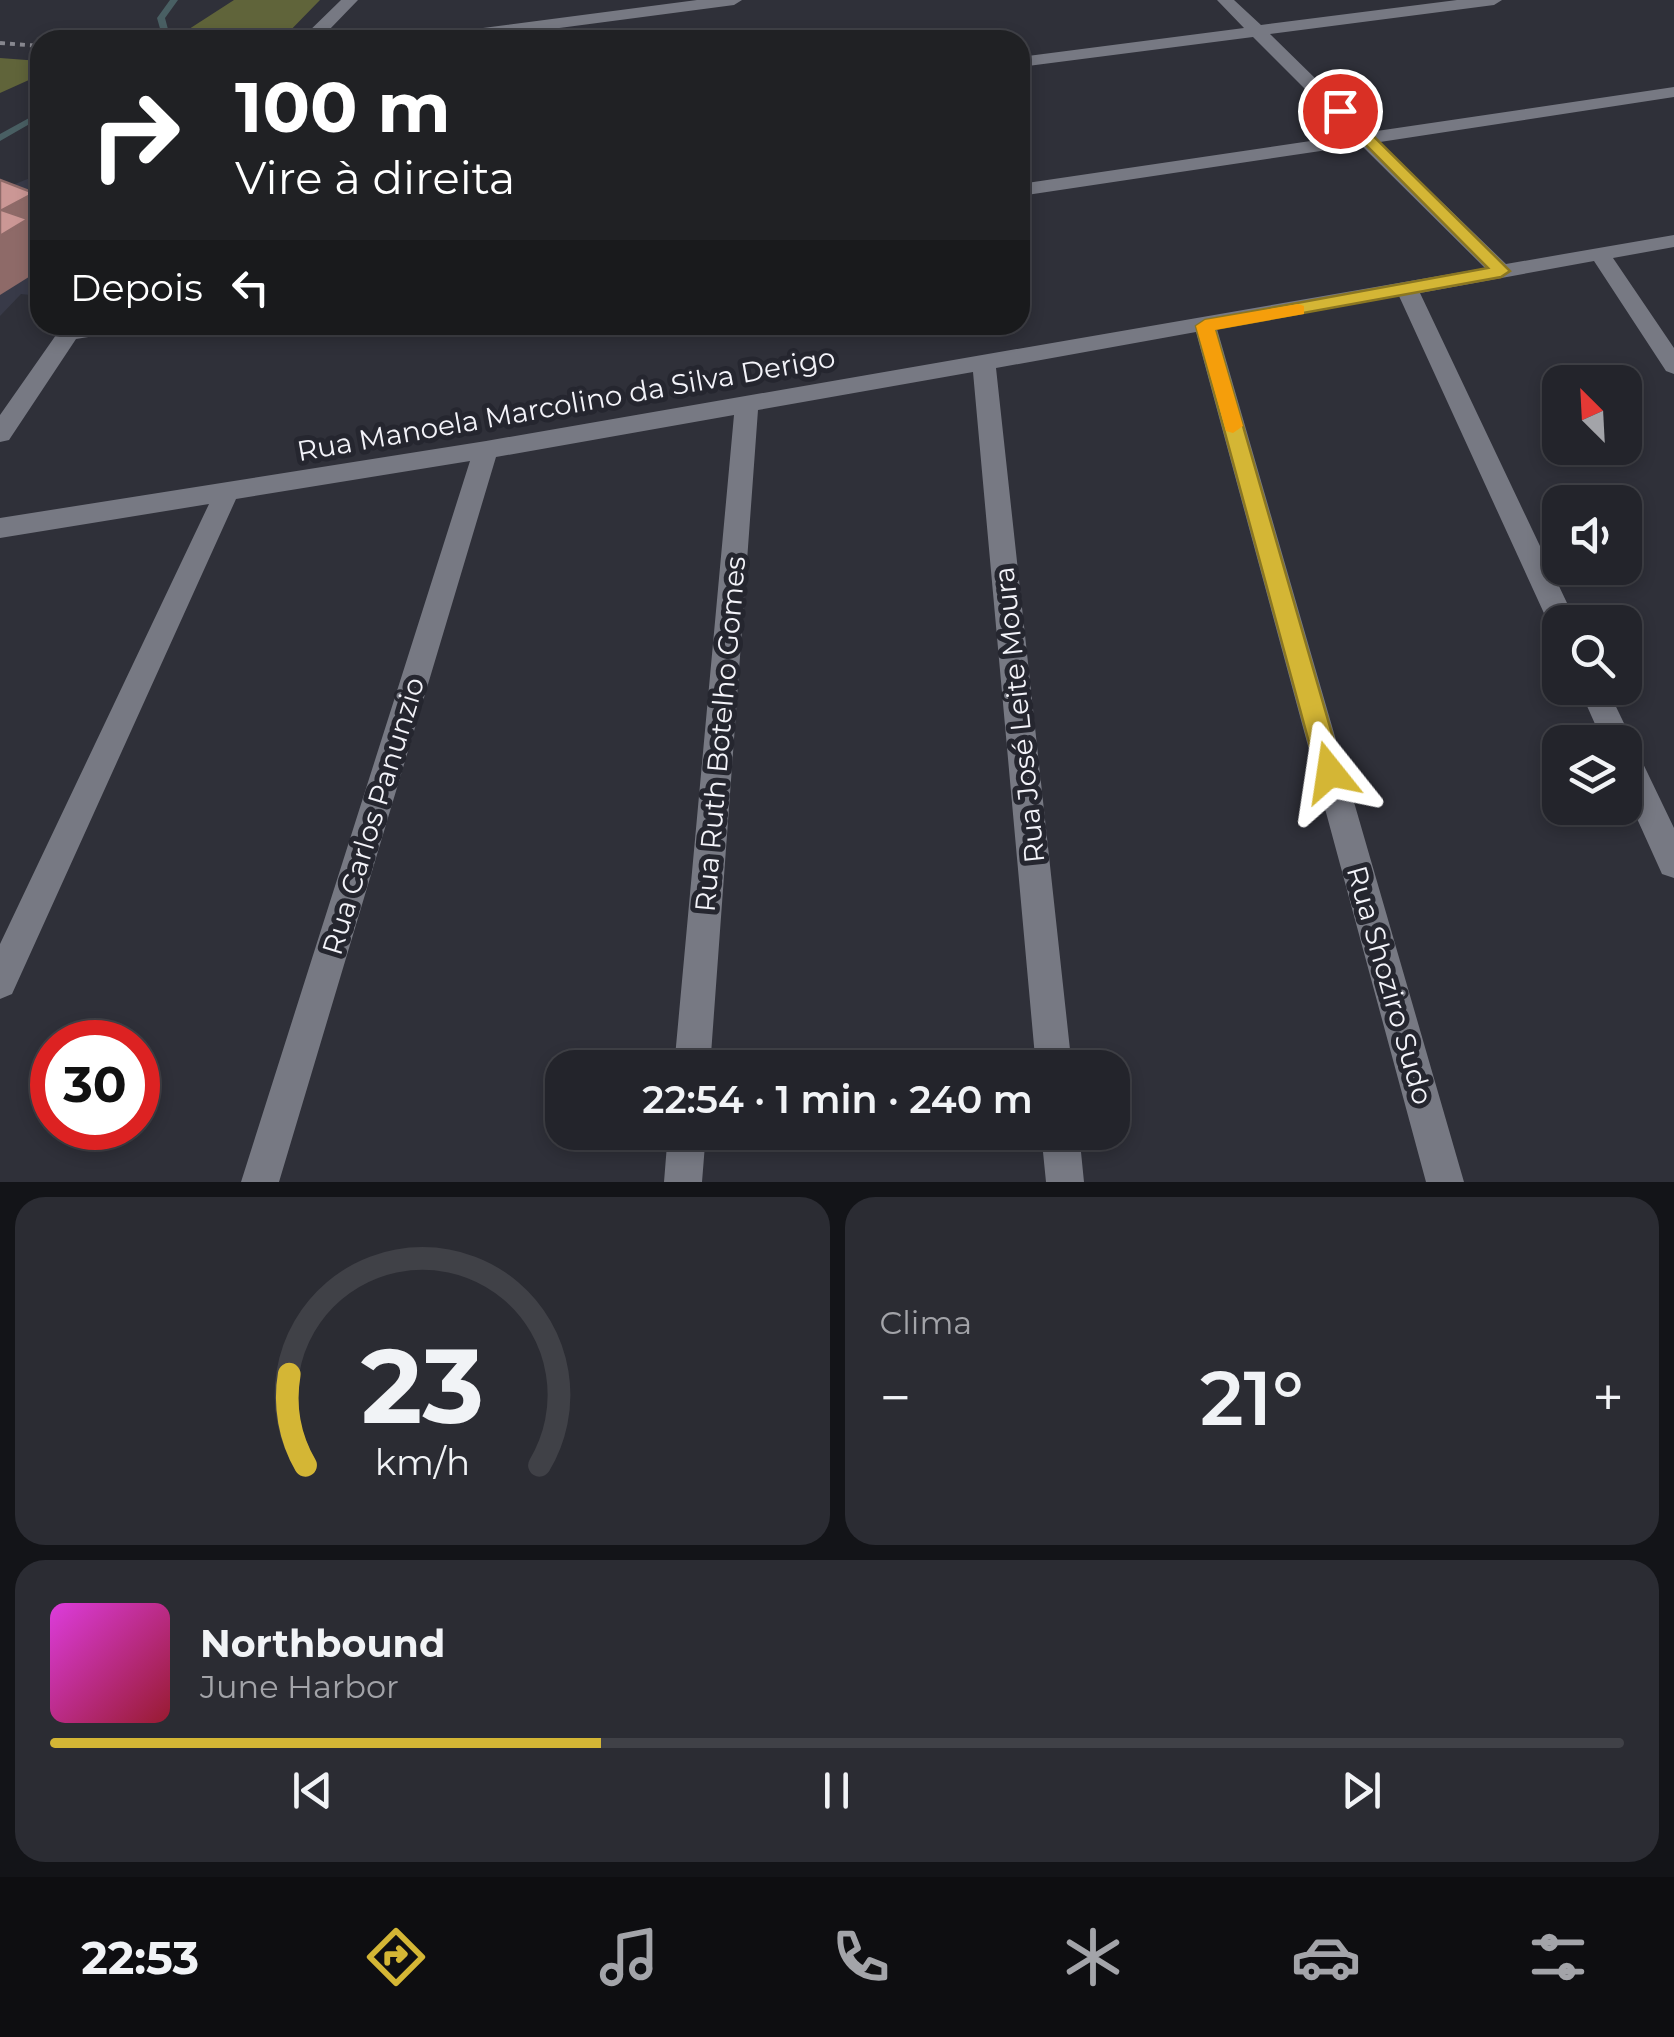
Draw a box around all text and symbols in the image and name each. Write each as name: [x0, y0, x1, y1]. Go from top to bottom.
text: 100 m: [235, 64, 451, 150]
pin: [1298, 69, 1383, 154]
icon: right: [70, 70, 200, 200]
icon: arrive: [1313, 84, 1368, 139]
text: Vire à direita: [235, 150, 515, 205]
icon: left: [223, 260, 278, 315]
text: Depois: [70, 264, 203, 311]
street label: Rua Manoela Marcolino da Silva Derigo: [294, 340, 838, 468]
north arrow: [1542, 365, 1642, 465]
map controls: [1542, 365, 1642, 825]
button: sound: [1542, 485, 1642, 585]
street label: Rua Ruth Botelho Gomes: [688, 555, 752, 913]
street label: Rua José Leite Moura: [987, 565, 1051, 865]
button: search: [1542, 605, 1642, 705]
street label: Rua Carlos Panunzio: [315, 673, 431, 959]
position arrow: [1278, 720, 1382, 824]
button: layers: [1542, 725, 1642, 825]
street label: Rua Shoziro Sudo: [1340, 862, 1440, 1108]
speed limit sign: 30: [30, 1020, 160, 1150]
text: 22:54 · 1 min · 240 m: [642, 1076, 1033, 1123]
text: Clima: [880, 1303, 972, 1342]
text: 23: [361, 1322, 484, 1449]
text: 21°: [1200, 1352, 1304, 1444]
text: −: [880, 1364, 911, 1431]
text: +: [1592, 1364, 1624, 1431]
text: km/h: [375, 1440, 470, 1484]
text: Northbound: [200, 1620, 445, 1667]
text: June Harbor: [200, 1667, 399, 1706]
icon: previous: [285, 1763, 340, 1818]
icon: pause: [809, 1763, 864, 1818]
icon: next: [1334, 1763, 1389, 1818]
icon: directions: [361, 1922, 431, 1992]
icon: music: [594, 1922, 664, 1992]
icon: phone: [826, 1922, 896, 1992]
icon: climate: [1058, 1922, 1128, 1992]
icon: car: [1291, 1922, 1361, 1992]
icon: filters: [1523, 1922, 1593, 1992]
text: 22:53: [81, 1930, 199, 1985]

